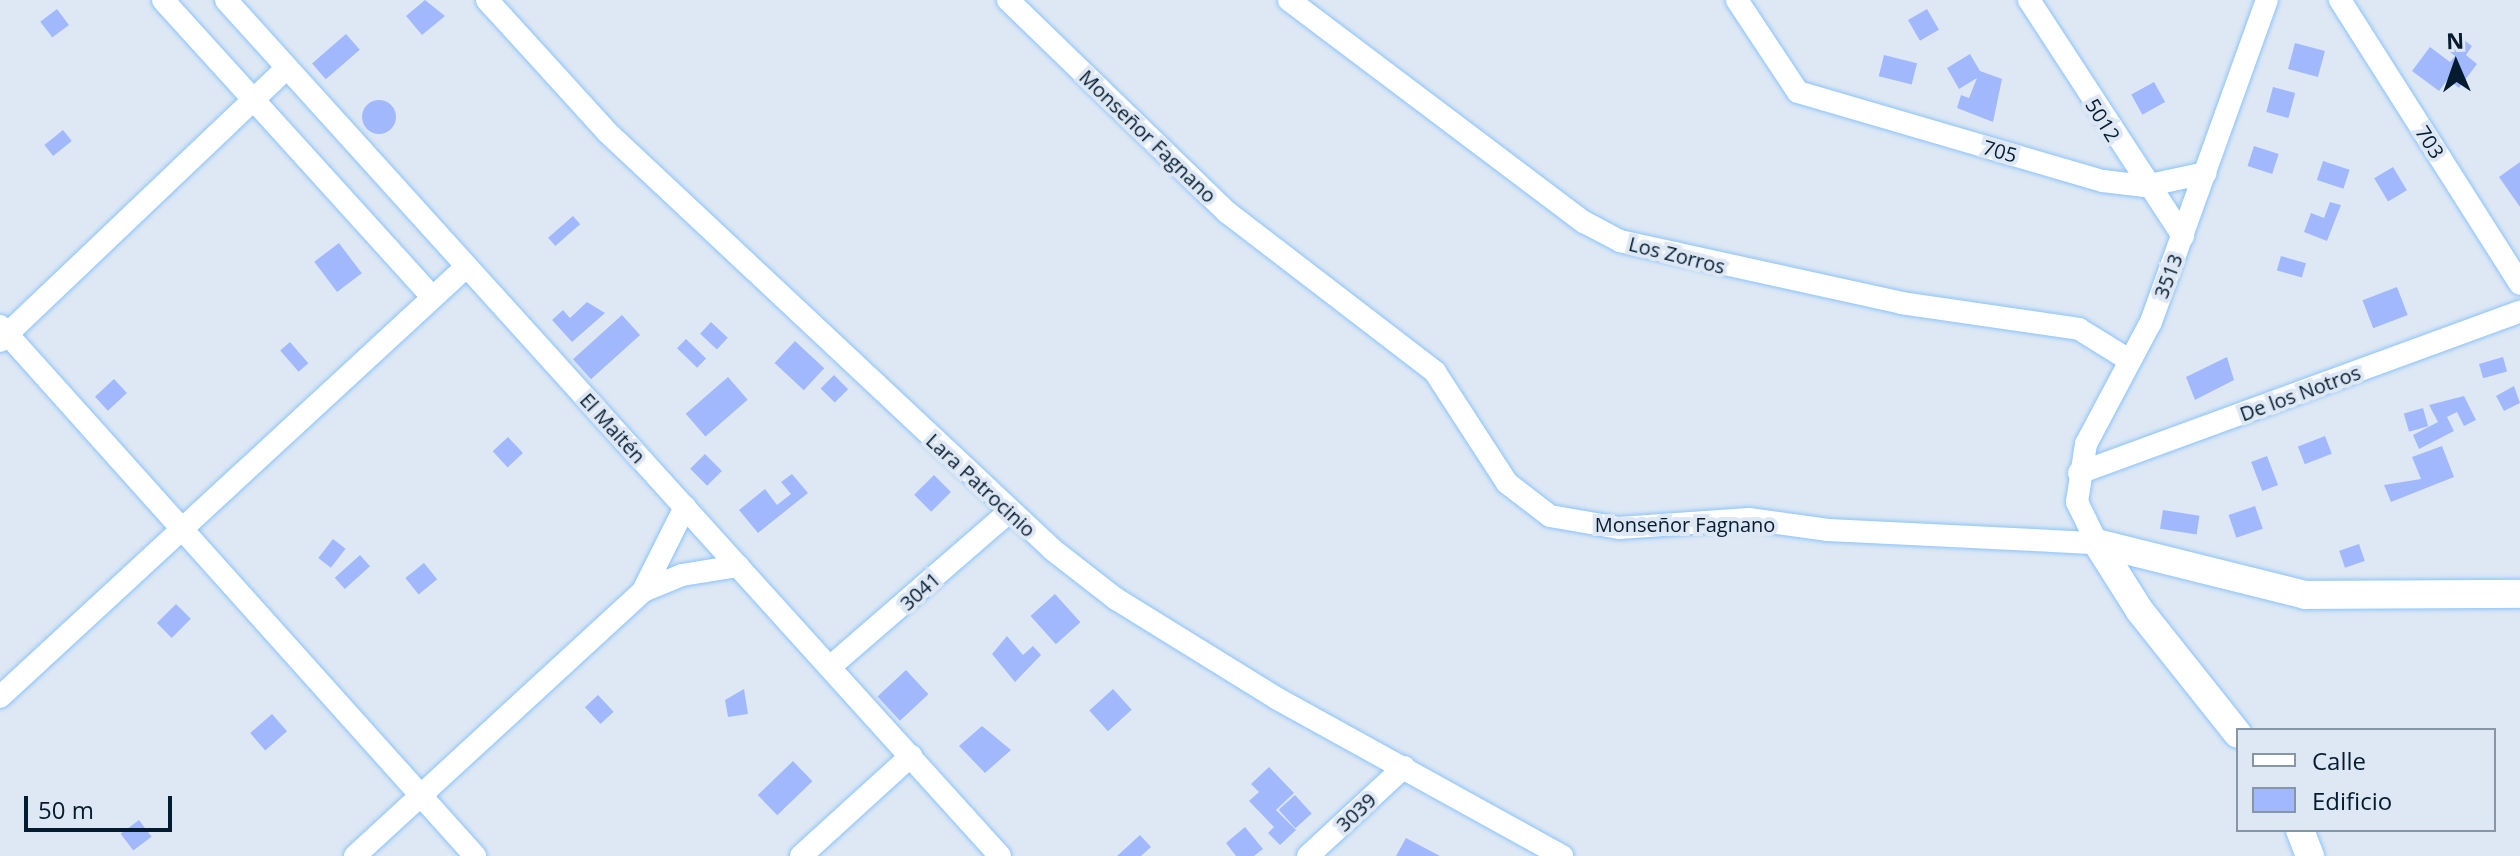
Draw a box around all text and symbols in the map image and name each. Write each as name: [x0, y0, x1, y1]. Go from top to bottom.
north arrow: [2416, 24, 2496, 104]
text: N: [2446, 25, 2465, 55]
street label: Monseñor Fagnano: [1075, 65, 1221, 207]
street label: 5012: [2081, 94, 2125, 146]
street label: 703: [2411, 121, 2449, 163]
street label: 705: [1980, 135, 2020, 167]
street label: Los Zorros: [1626, 231, 1728, 279]
street label: 3513: [2149, 250, 2187, 302]
street label: De los Notros: [2236, 360, 2364, 426]
street label: El Maitén: [575, 388, 651, 468]
street label: Lara Patrocinio: [921, 428, 1041, 542]
street label: Monseñor Fagnano: [1595, 512, 1775, 536]
street label: 3041: [895, 567, 945, 615]
legend: [2236, 728, 2496, 832]
text: Calle: [2312, 744, 2366, 777]
scale bar: [28, 780, 176, 830]
text: Edificio: [2312, 784, 2392, 817]
street label: 3039: [1331, 788, 1381, 836]
text: 50 m: [38, 793, 94, 826]

